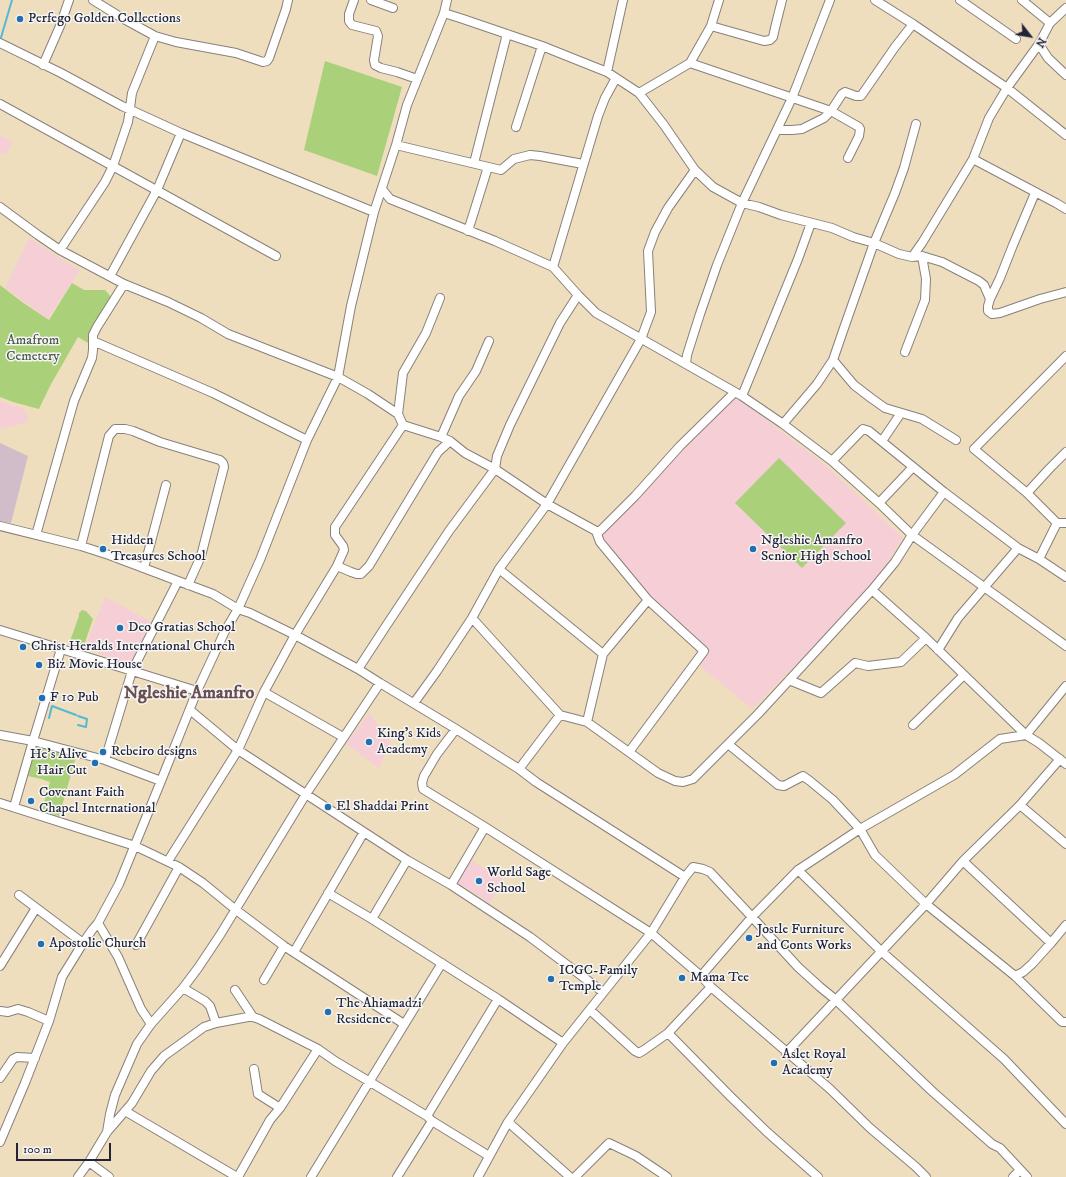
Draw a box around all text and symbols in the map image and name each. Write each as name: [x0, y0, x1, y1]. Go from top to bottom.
place label: Perfego Golden Collections: [28, 11, 181, 27]
marker: Perfego Golden Collections: [15, 14, 25, 24]
north arrow: [1010, 16, 1050, 56]
text: N: [1032, 35, 1049, 50]
park label: Amafrom Cemetery: [6, 333, 60, 366]
place label: Hidden Treasures School: [111, 533, 206, 566]
place label: Ngleshie Amanfro Senior High School: [761, 533, 871, 566]
marker: Hidden Treasures School: [98, 544, 108, 554]
marker: Ngleshie Amanfro Senior High School: [748, 544, 758, 554]
place label: Deo Gratias School: [128, 620, 235, 636]
marker: Deo Gratias School: [115, 623, 125, 633]
place label: Christ Heralds International Church: [31, 639, 235, 655]
marker: Christ Heralds International Church: [18, 642, 28, 652]
place label: Biz Movie House: [47, 657, 142, 673]
marker: Biz Movie House: [34, 660, 44, 670]
district label: Ngleshie Amanfro: [124, 683, 254, 705]
place label: F 10 Pub: [50, 690, 99, 706]
marker: F 10 Pub: [37, 693, 47, 703]
place label: King's Kids Academy: [377, 726, 441, 758]
marker: King's Kids Academy: [364, 737, 374, 747]
place label: Rebeiro designs: [111, 744, 197, 760]
place label: He's Alive Hair Cut: [30, 747, 87, 780]
marker: Rebeiro designs: [98, 747, 108, 757]
marker: He's Alive Hair Cut: [90, 758, 100, 768]
place label: Covenant Faith Chapel International: [39, 785, 156, 818]
marker: Covenant Faith Chapel International: [26, 796, 36, 806]
place label: El Shaddai Print: [336, 799, 429, 815]
marker: El Shaddai Print: [323, 802, 333, 812]
place label: World Sage School: [487, 865, 551, 898]
marker: World Sage School: [474, 876, 484, 886]
place label: Jostle Furniture and Conts Works: [757, 922, 851, 954]
marker: Jostle Furniture and Conts Works: [744, 933, 754, 943]
place label: Apostolic Church: [49, 936, 146, 952]
marker: Apostolic Church: [36, 939, 46, 949]
place label: ICGC-Family Temple: [559, 963, 638, 996]
place label: Mama Tee: [690, 970, 749, 986]
marker: Mama Tee: [677, 973, 687, 983]
marker: ICGC-Family Temple: [546, 974, 556, 984]
place label: The Ahiamadzi Residence: [336, 996, 422, 1028]
marker: The Ahiamadzi Residence: [323, 1007, 333, 1017]
place label: Aslet Royal Academy: [782, 1047, 846, 1080]
marker: Aslet Royal Academy: [769, 1058, 779, 1068]
scale bar: [18, 1135, 113, 1161]
text: 100 m: [23, 1142, 52, 1157]

